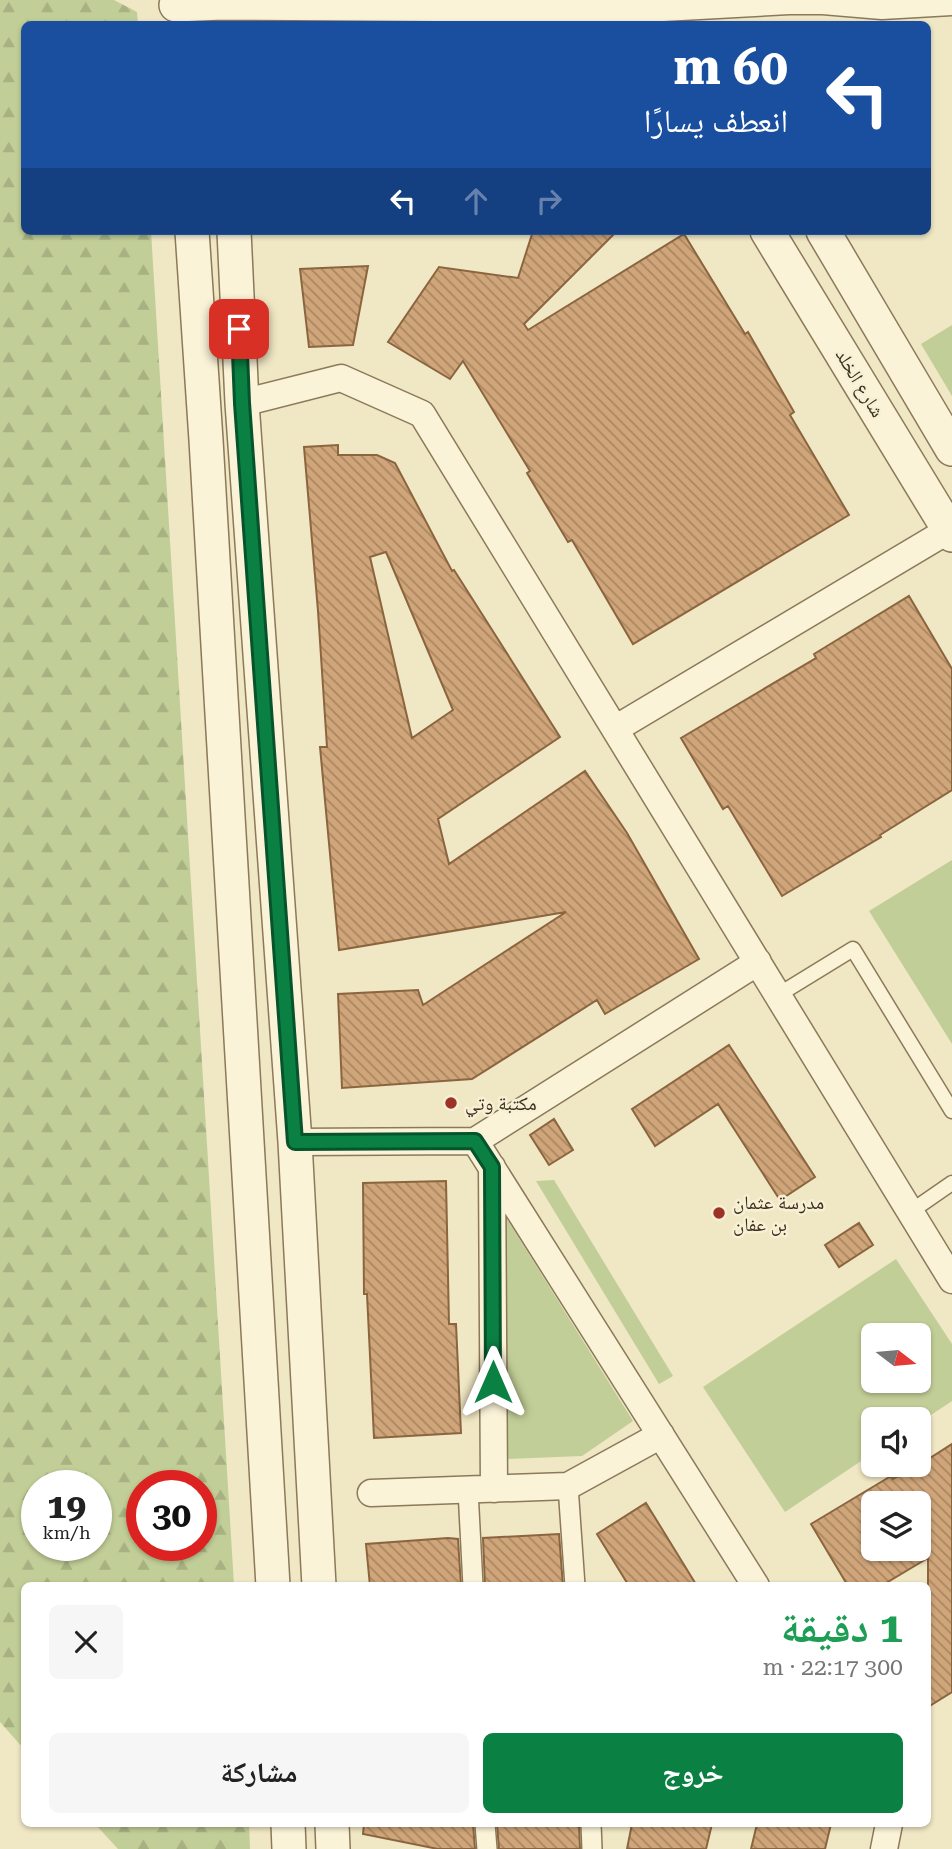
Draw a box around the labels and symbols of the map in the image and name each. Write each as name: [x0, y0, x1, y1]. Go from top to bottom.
pin: [209, 299, 269, 359]
street label: شارع الخلد: [831, 345, 889, 421]
place label: مكتبة وتي: [465, 1092, 537, 1118]
marker: مكتبة وتي: [443, 1095, 459, 1111]
place label: مدرسة عثمان بن عفان: [733, 1191, 824, 1236]
marker: مدرسة عثمان بن عفان: [711, 1205, 727, 1221]
north arrow: [861, 1323, 931, 1393]
position arrow: [456, 1345, 530, 1419]
speed limit sign: 30: [126, 1470, 217, 1561]

